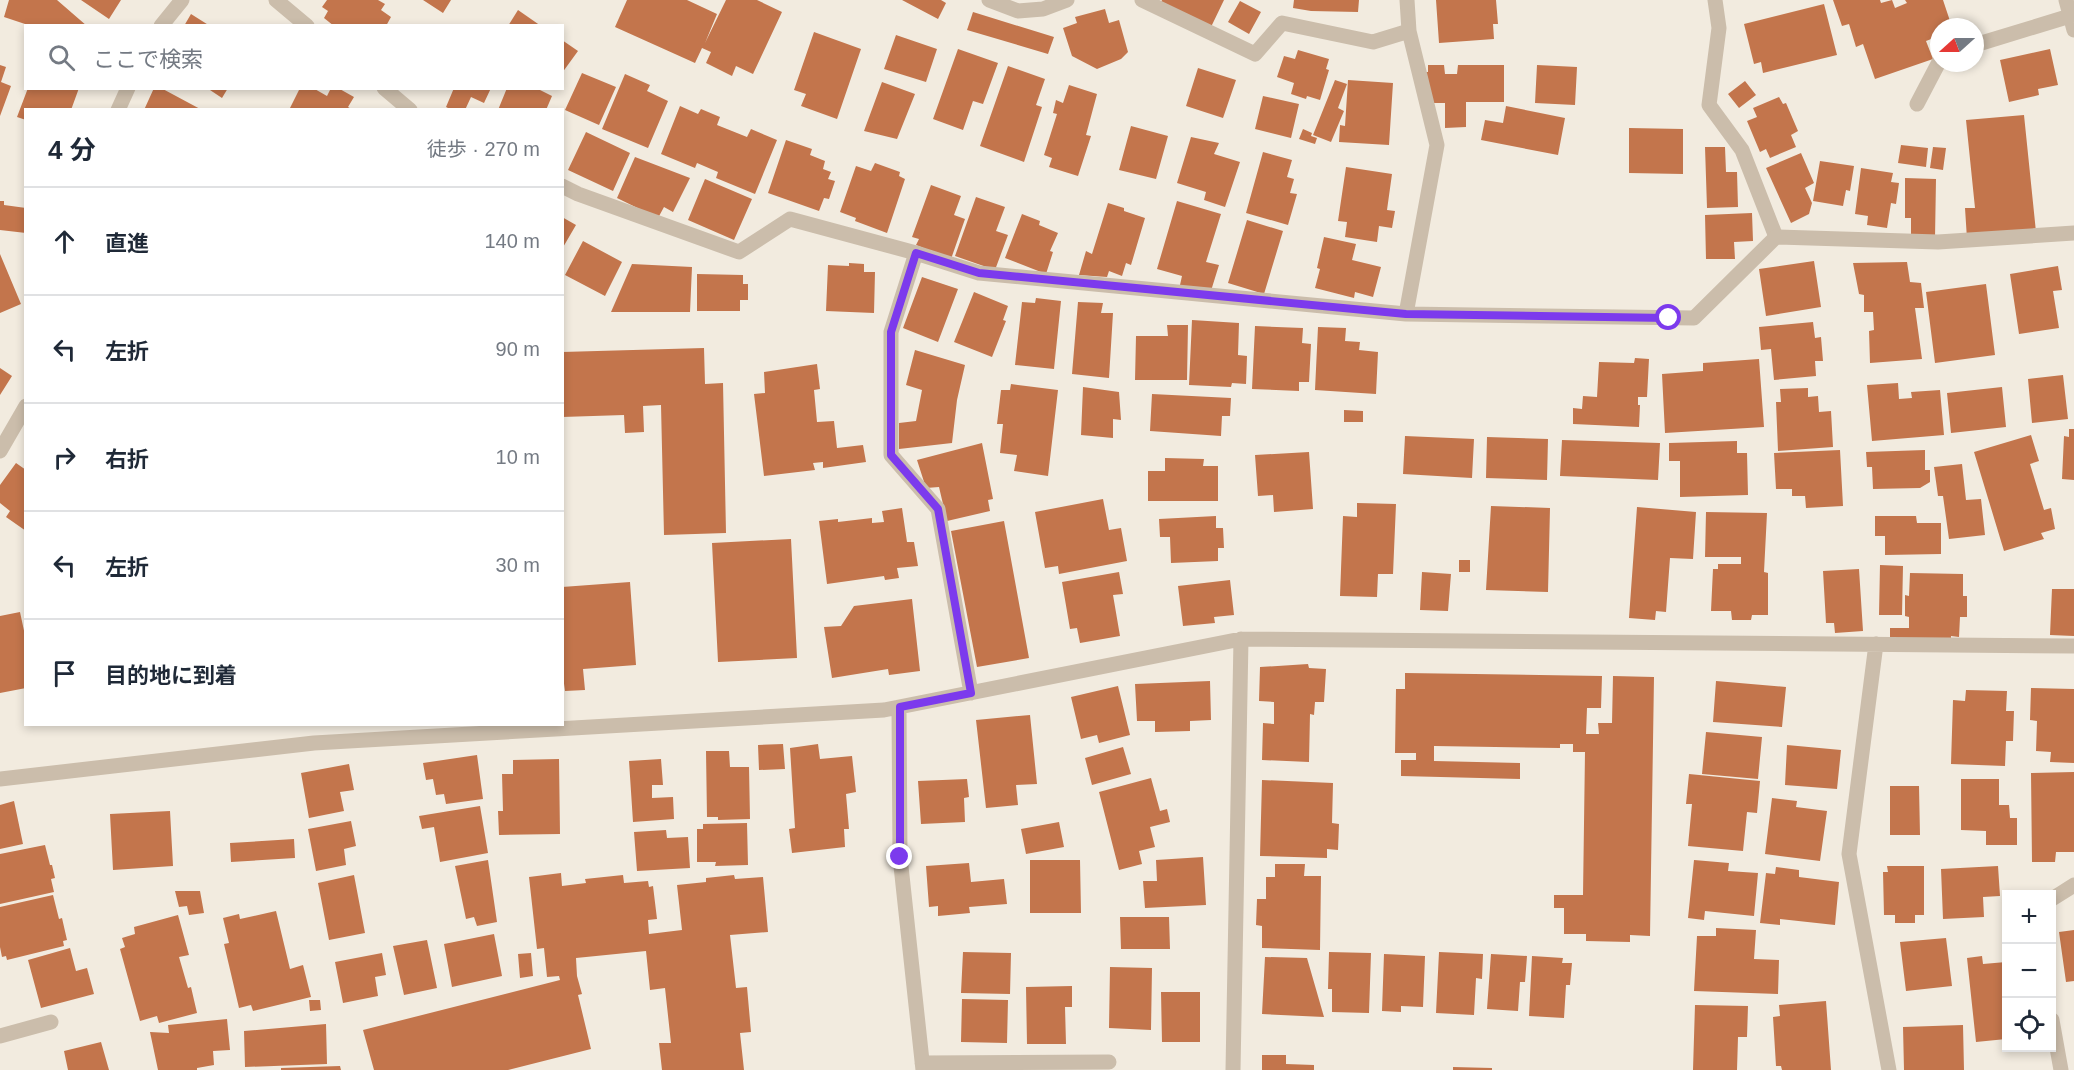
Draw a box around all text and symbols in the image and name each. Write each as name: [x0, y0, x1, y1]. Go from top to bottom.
north arrow: [1930, 18, 1984, 72]
search box: [24, 24, 564, 90]
icon: search: [45, 41, 78, 74]
text: ここで検索: [93, 47, 203, 72]
text: 4 分: [48, 135, 96, 165]
text: 徒歩 · 270 m: [427, 138, 540, 160]
icon: ahead: [48, 225, 81, 258]
text: 140 m: [484, 230, 540, 252]
text: 直進: [105, 231, 149, 256]
route start: [1655, 304, 1681, 330]
icon: left: [48, 333, 81, 366]
text: 90 m: [496, 338, 540, 360]
text: 左折: [105, 339, 149, 364]
icon: right: [48, 441, 81, 474]
text: 10 m: [496, 446, 540, 468]
text: 右折: [105, 447, 149, 472]
icon: left: [48, 549, 81, 582]
text: 30 m: [496, 554, 540, 576]
text: 左折: [105, 555, 149, 580]
icon: arrive: [48, 657, 81, 690]
text: 目的地に到着: [105, 663, 237, 688]
route end: [886, 843, 912, 869]
map controls: [2002, 890, 2056, 1052]
button: +: [2002, 890, 2056, 944]
button: −: [2002, 944, 2056, 998]
button: locate: [2002, 998, 2056, 1052]

